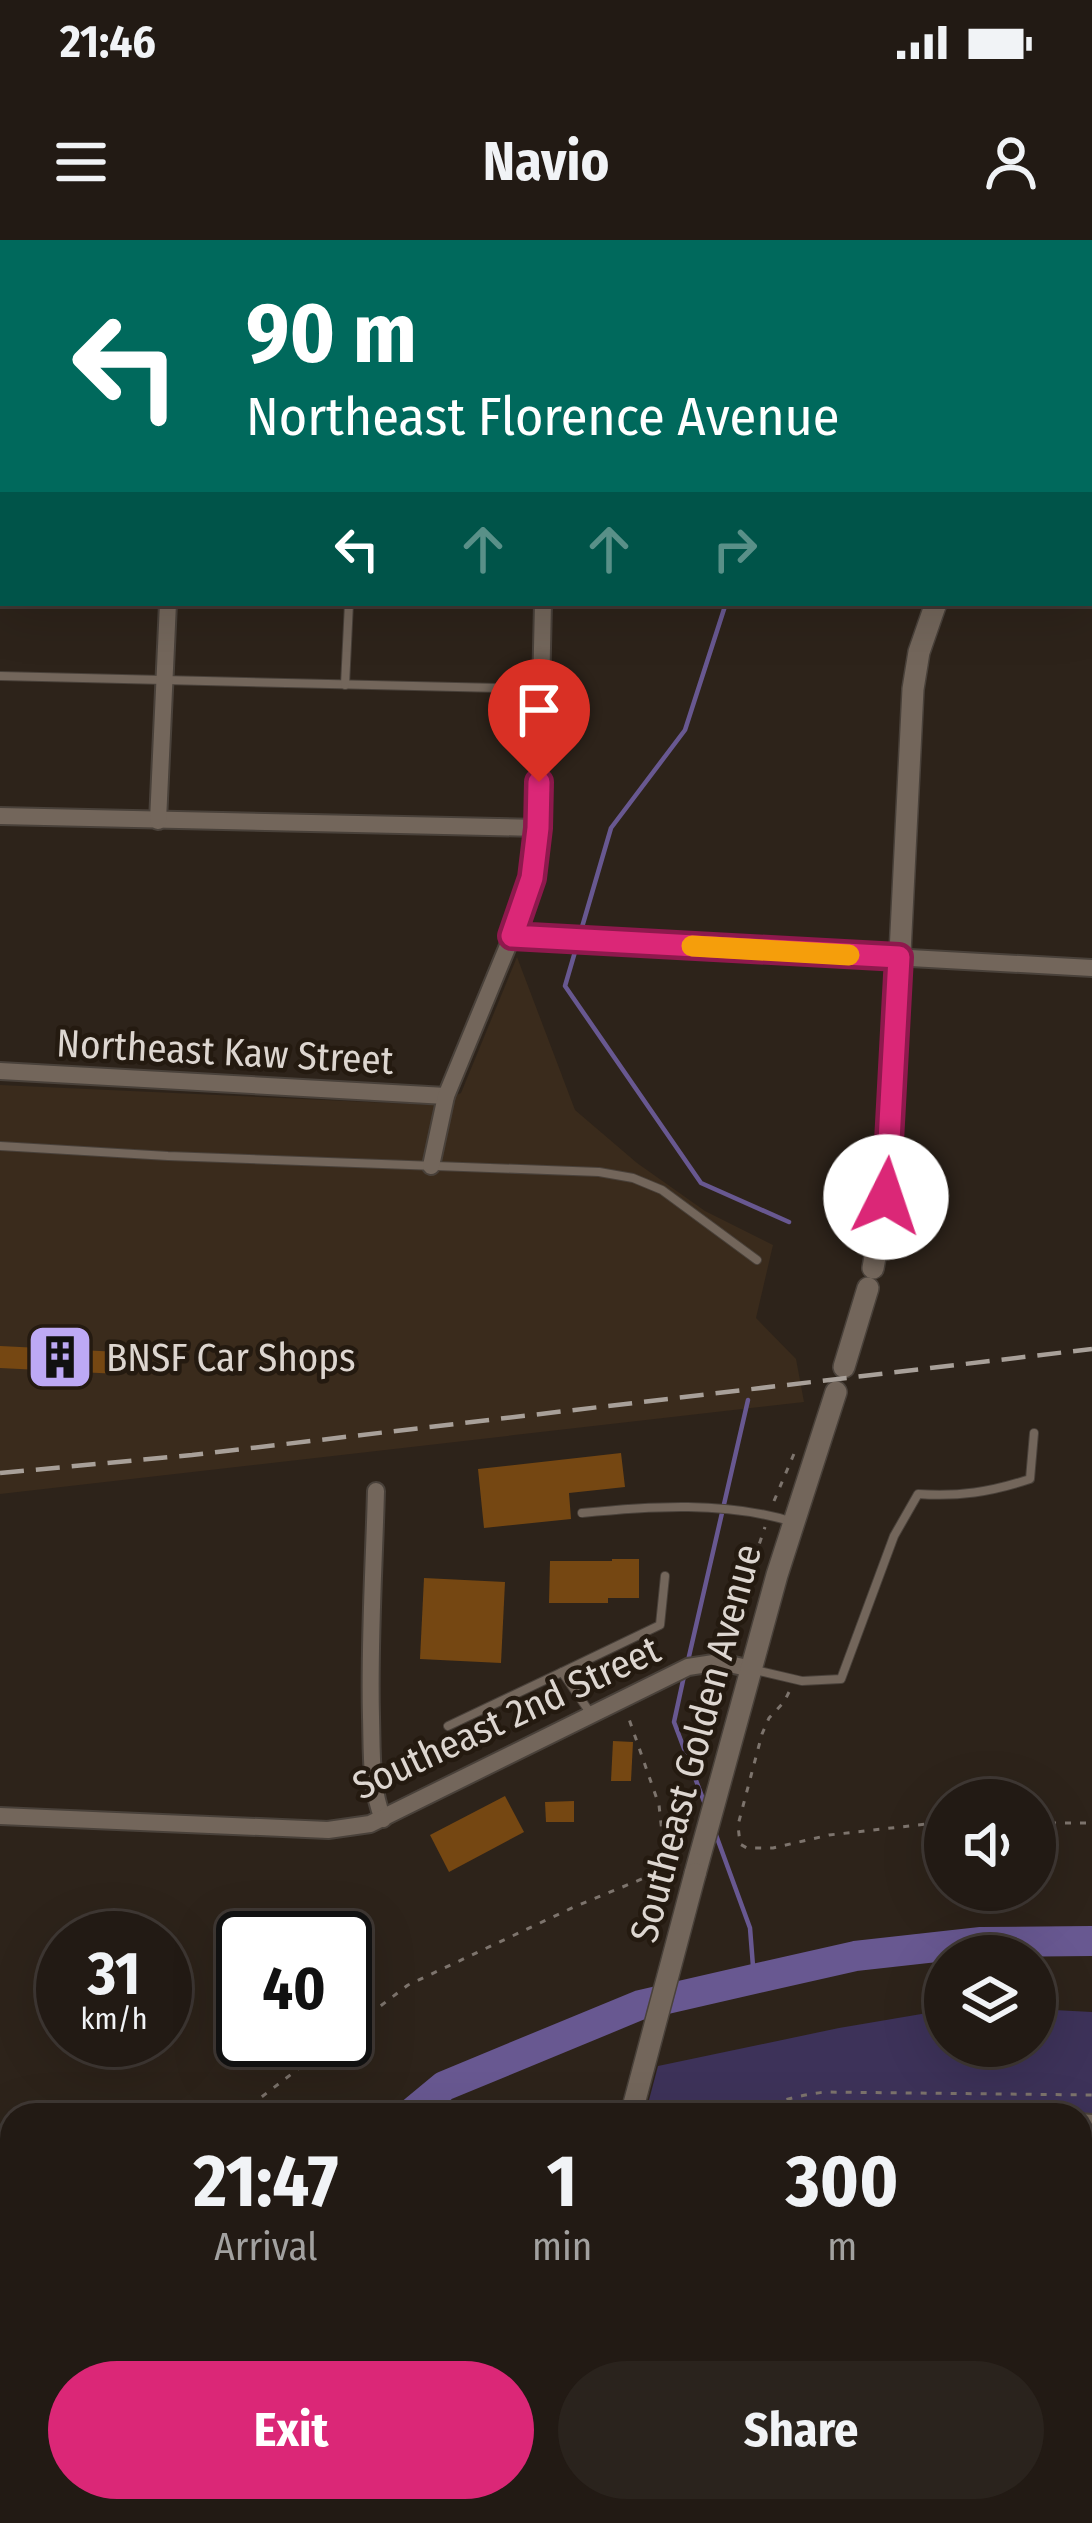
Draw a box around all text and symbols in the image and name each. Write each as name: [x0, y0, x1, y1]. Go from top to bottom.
text: 21:46: [60, 15, 156, 69]
icon: menu: [48, 129, 114, 195]
icon: person: [978, 129, 1044, 195]
text: Navio: [483, 130, 609, 194]
text: 90 m: [246, 283, 417, 384]
icon: left: [48, 288, 204, 444]
text: Northeast Florence Avenue: [246, 385, 840, 449]
icon: left: [324, 516, 390, 582]
icon: ahead: [450, 516, 516, 582]
icon: ahead: [576, 516, 642, 582]
icon: right: [702, 516, 768, 582]
pin: [488, 659, 590, 782]
icon: arrive: [506, 677, 572, 743]
street label: Northeast Kaw Street: [55, 1020, 395, 1084]
position arrow: [823, 1134, 949, 1260]
building icon: BNSF Car Shops: [25, 1322, 95, 1392]
place label: BNSF Car Shops: [106, 1335, 356, 1381]
street label: Southeast Golden Avenue: [621, 1539, 771, 1947]
street label: Southeast 2nd Street: [346, 1626, 668, 1809]
map controls: [924, 1779, 1056, 2067]
button: sound: [924, 1779, 1056, 1911]
speed limit sign: 40: [216, 1911, 372, 2067]
button: layers: [924, 1935, 1056, 2067]
text: 31: [88, 1938, 140, 2010]
text: km/h: [81, 2001, 147, 2037]
text: 21:47: [194, 2139, 338, 2225]
text: 1: [547, 2139, 577, 2225]
text: 300: [786, 2139, 898, 2225]
text: Arrival: [214, 2224, 318, 2270]
text: min: [532, 2224, 592, 2270]
text: m: [827, 2224, 857, 2270]
button: Exit: [48, 2361, 534, 2499]
button: Share: [558, 2361, 1044, 2499]

